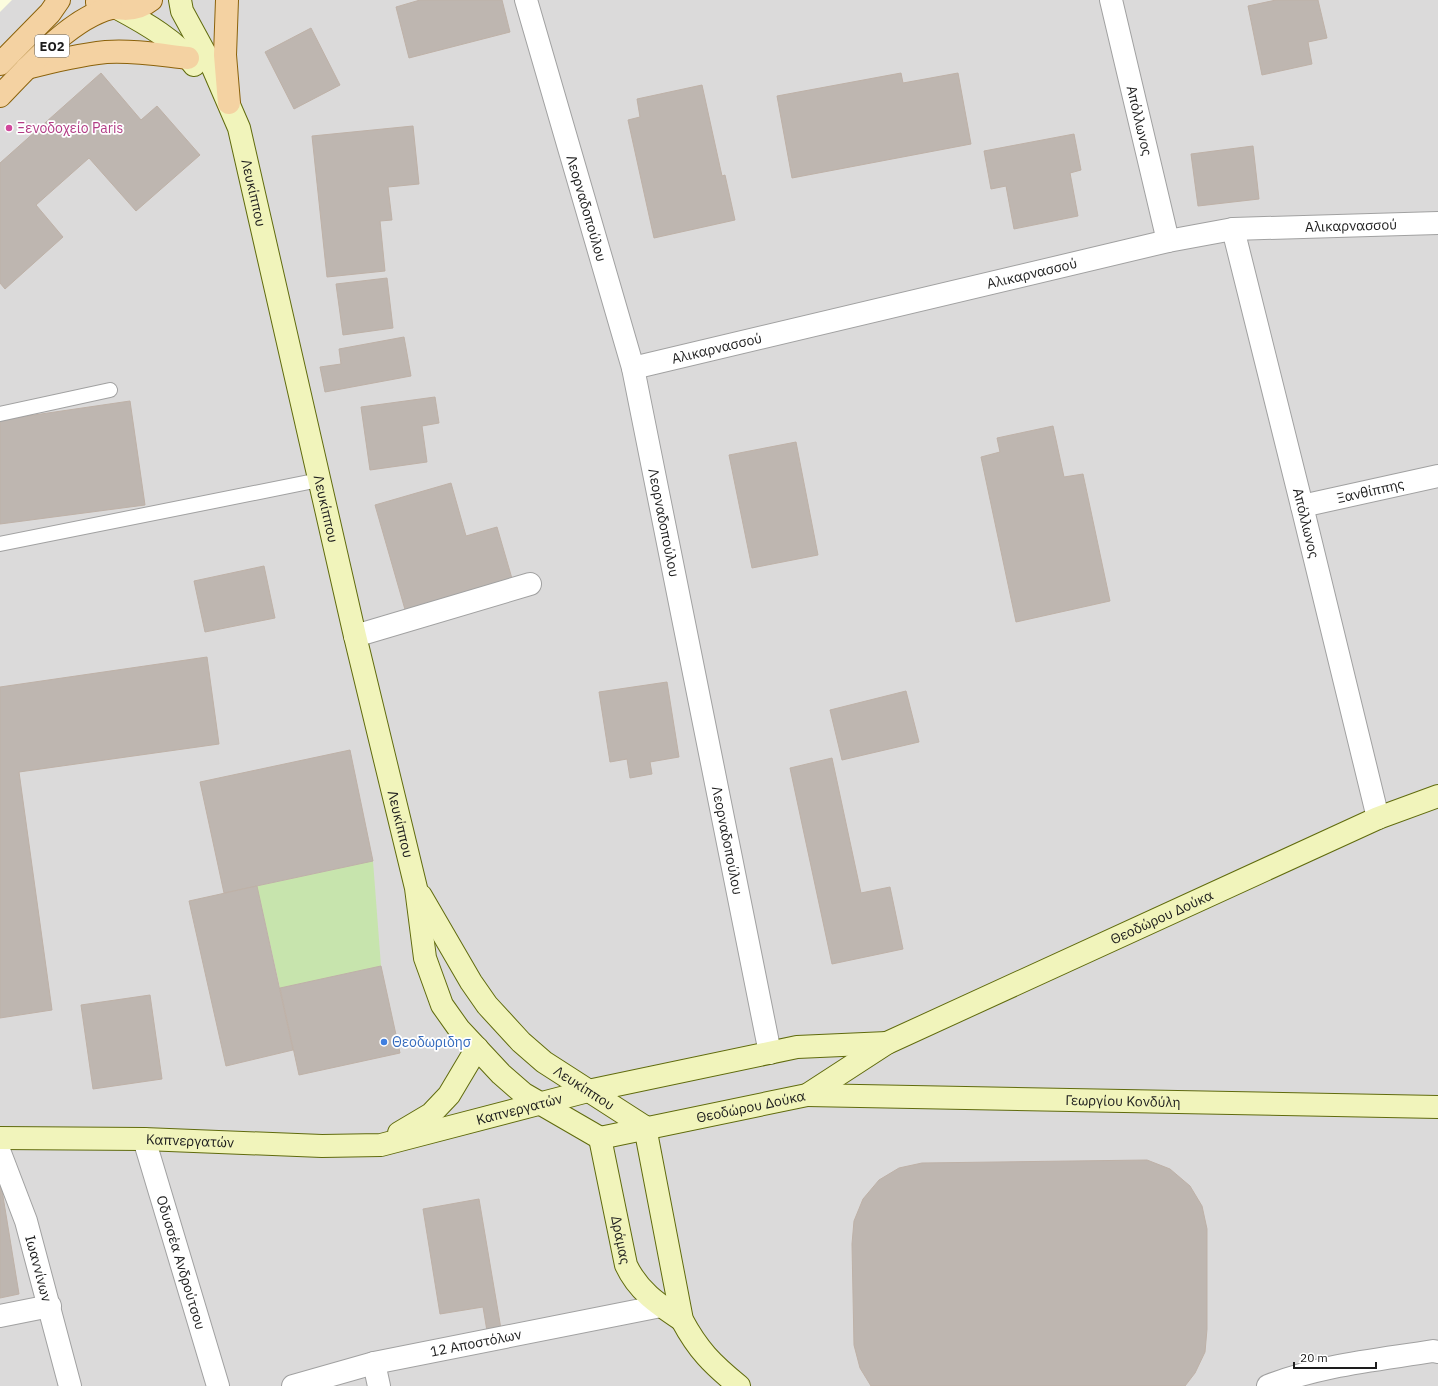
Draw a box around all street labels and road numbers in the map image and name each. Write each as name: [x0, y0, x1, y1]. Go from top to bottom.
road number: ΕΟ2: [35, 35, 69, 57]
street label: Απόλλωνος: [1123, 84, 1157, 158]
street label: Λεορναδοπούλου: [563, 153, 611, 264]
street label: Λευκίππου: [237, 157, 270, 228]
street label: Αλικαρνασσού: [1305, 215, 1397, 236]
street label: Αλικαρνασσού: [985, 254, 1079, 293]
street label: Αλικαρνασσού: [670, 329, 764, 368]
street label: Λεορναδοπούλου: [644, 467, 684, 579]
street label: Λευκίππου: [310, 473, 342, 544]
street label: Ξανθίππης: [1335, 475, 1406, 507]
street label: Απόλλωνος: [1289, 486, 1323, 560]
street label: Λεορναδοπούλου: [708, 785, 747, 896]
street label: Λευκίππου: [384, 788, 417, 860]
street label: Θεοδώρου Δούκα: [1107, 886, 1216, 948]
street label: Λευκίππου: [550, 1062, 618, 1114]
street label: Θεοδώρου Δούκα: [695, 1087, 807, 1127]
street label: Καπνεργατών: [474, 1089, 564, 1129]
street label: Γεωργίου Κονδύλη: [1065, 1091, 1181, 1111]
street label: Καπνεργατών: [145, 1130, 234, 1152]
street label: Οδυσσέα Ανδρούτσου: [152, 1193, 210, 1332]
street label: Δράμας: [607, 1214, 635, 1266]
street label: Ιωαννίνων: [21, 1233, 56, 1304]
street label: 12 Αποστόλων: [429, 1325, 523, 1361]

